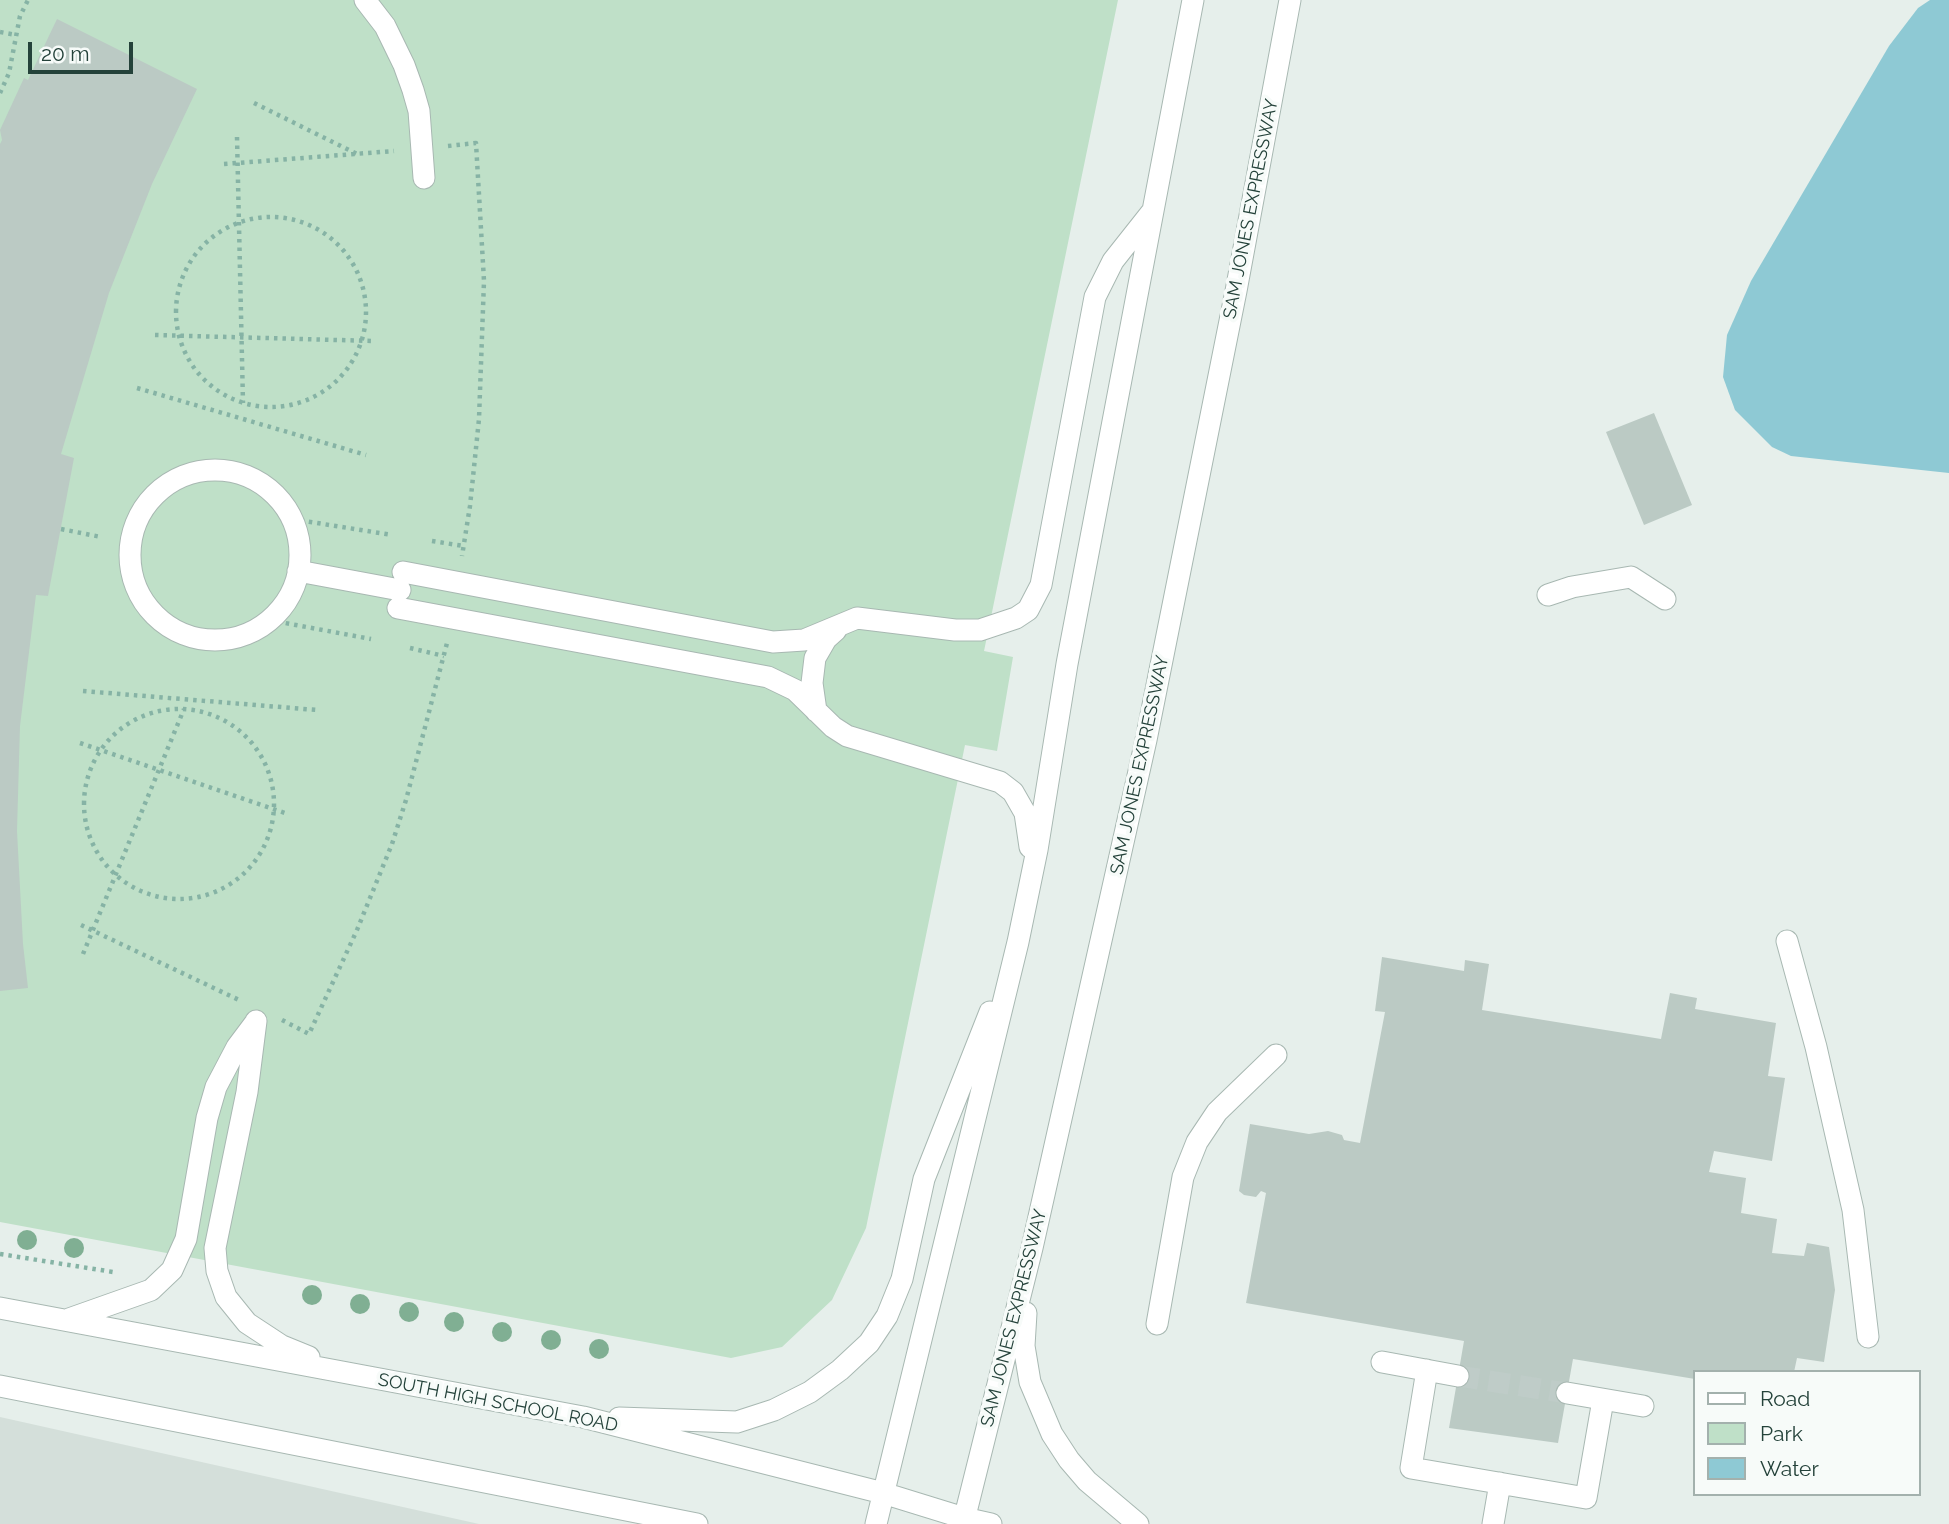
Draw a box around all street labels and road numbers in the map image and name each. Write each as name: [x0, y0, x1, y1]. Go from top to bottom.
street label: SAM JONES EXPRESSWAY: [1219, 97, 1283, 321]
street label: SAM JONES EXPRESSWAY: [1106, 653, 1174, 877]
street label: SAM JONES EXPRESSWAY: [976, 1207, 1052, 1429]
street label: SOUTH HIGH SCHOOL ROAD: [376, 1369, 620, 1437]

